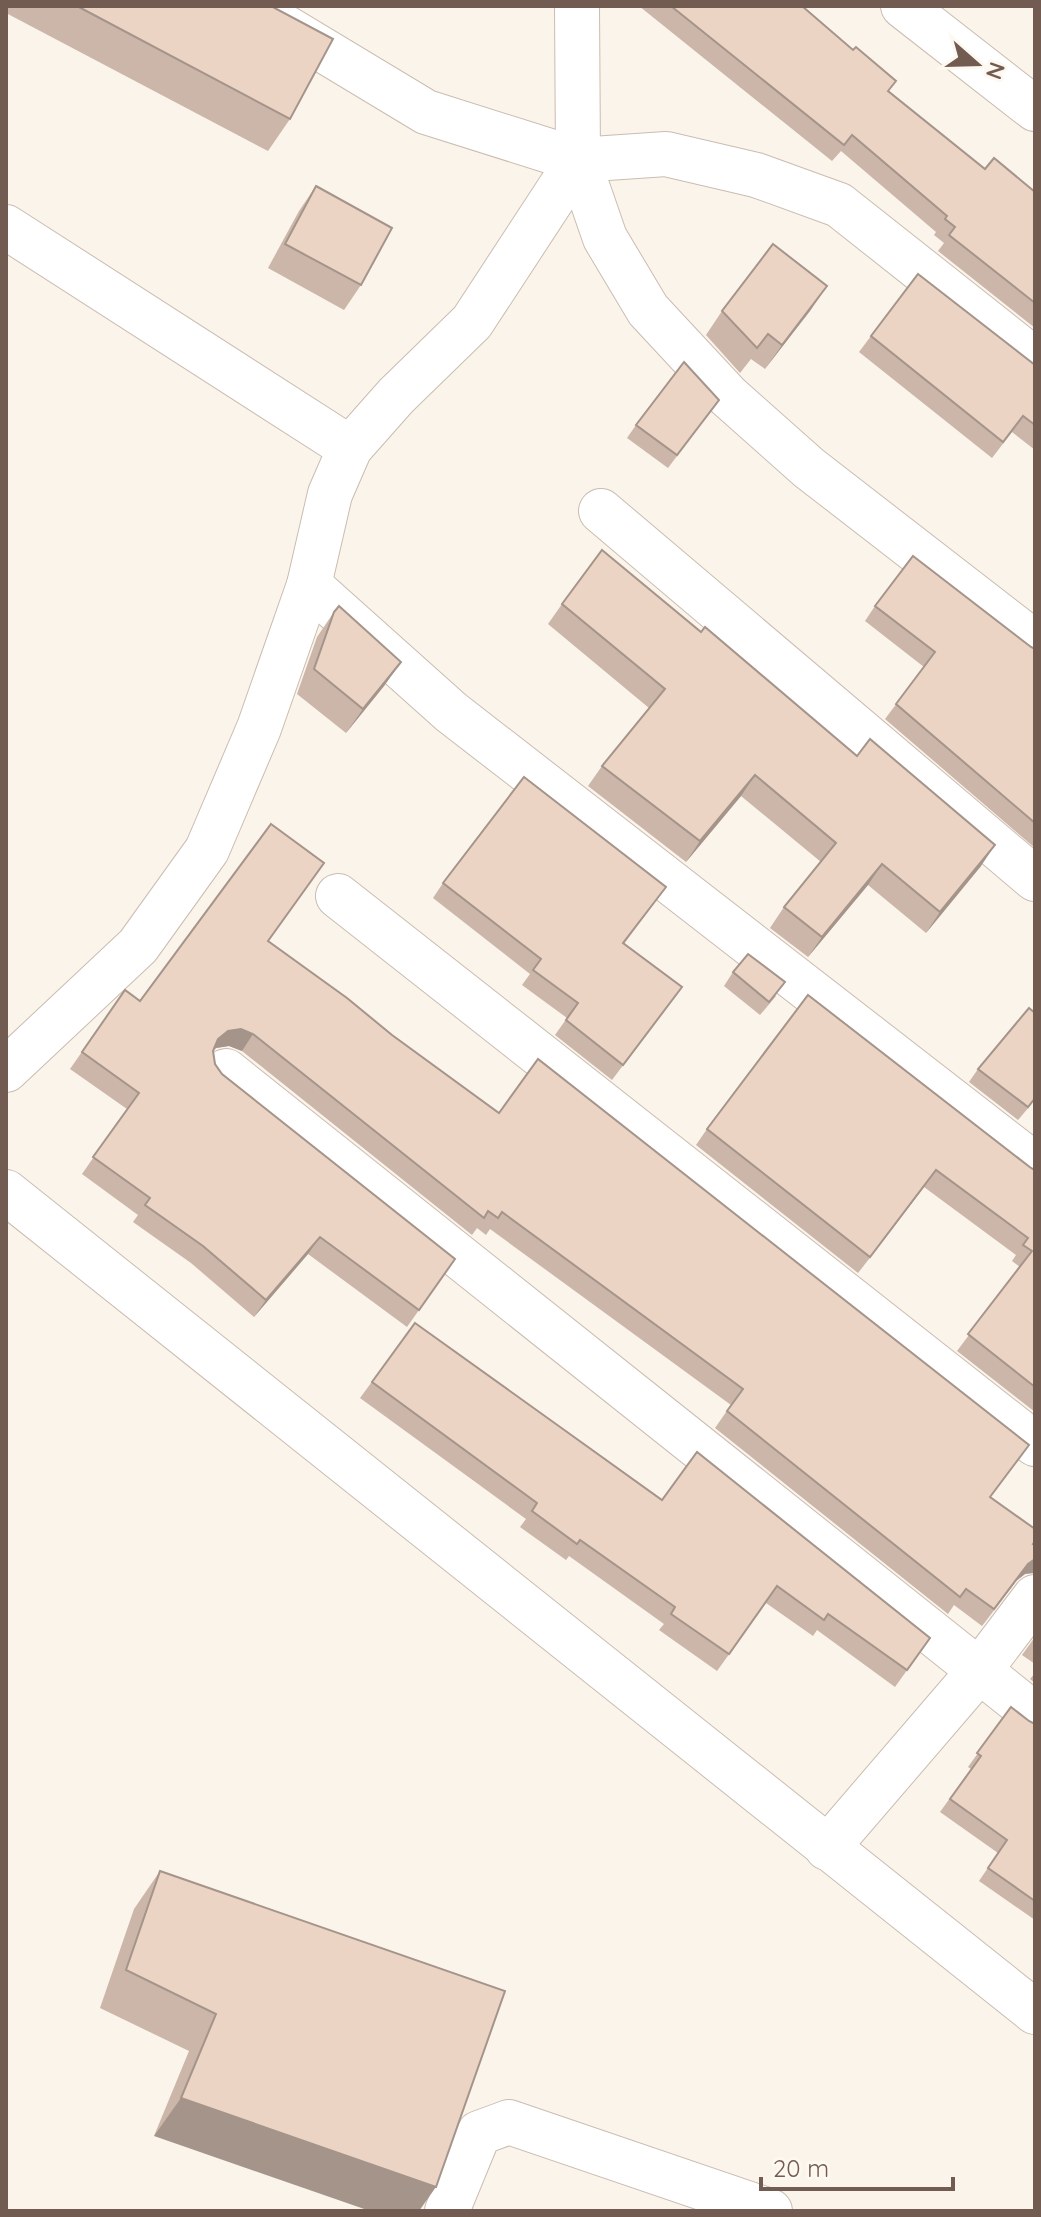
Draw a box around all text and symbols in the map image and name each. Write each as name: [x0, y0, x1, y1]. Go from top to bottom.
north arrow: [937, 24, 1017, 104]
text: N: [980, 58, 1012, 83]
scale bar: [761, 2141, 953, 2191]
text: 20 m: [773, 2153, 829, 2183]

